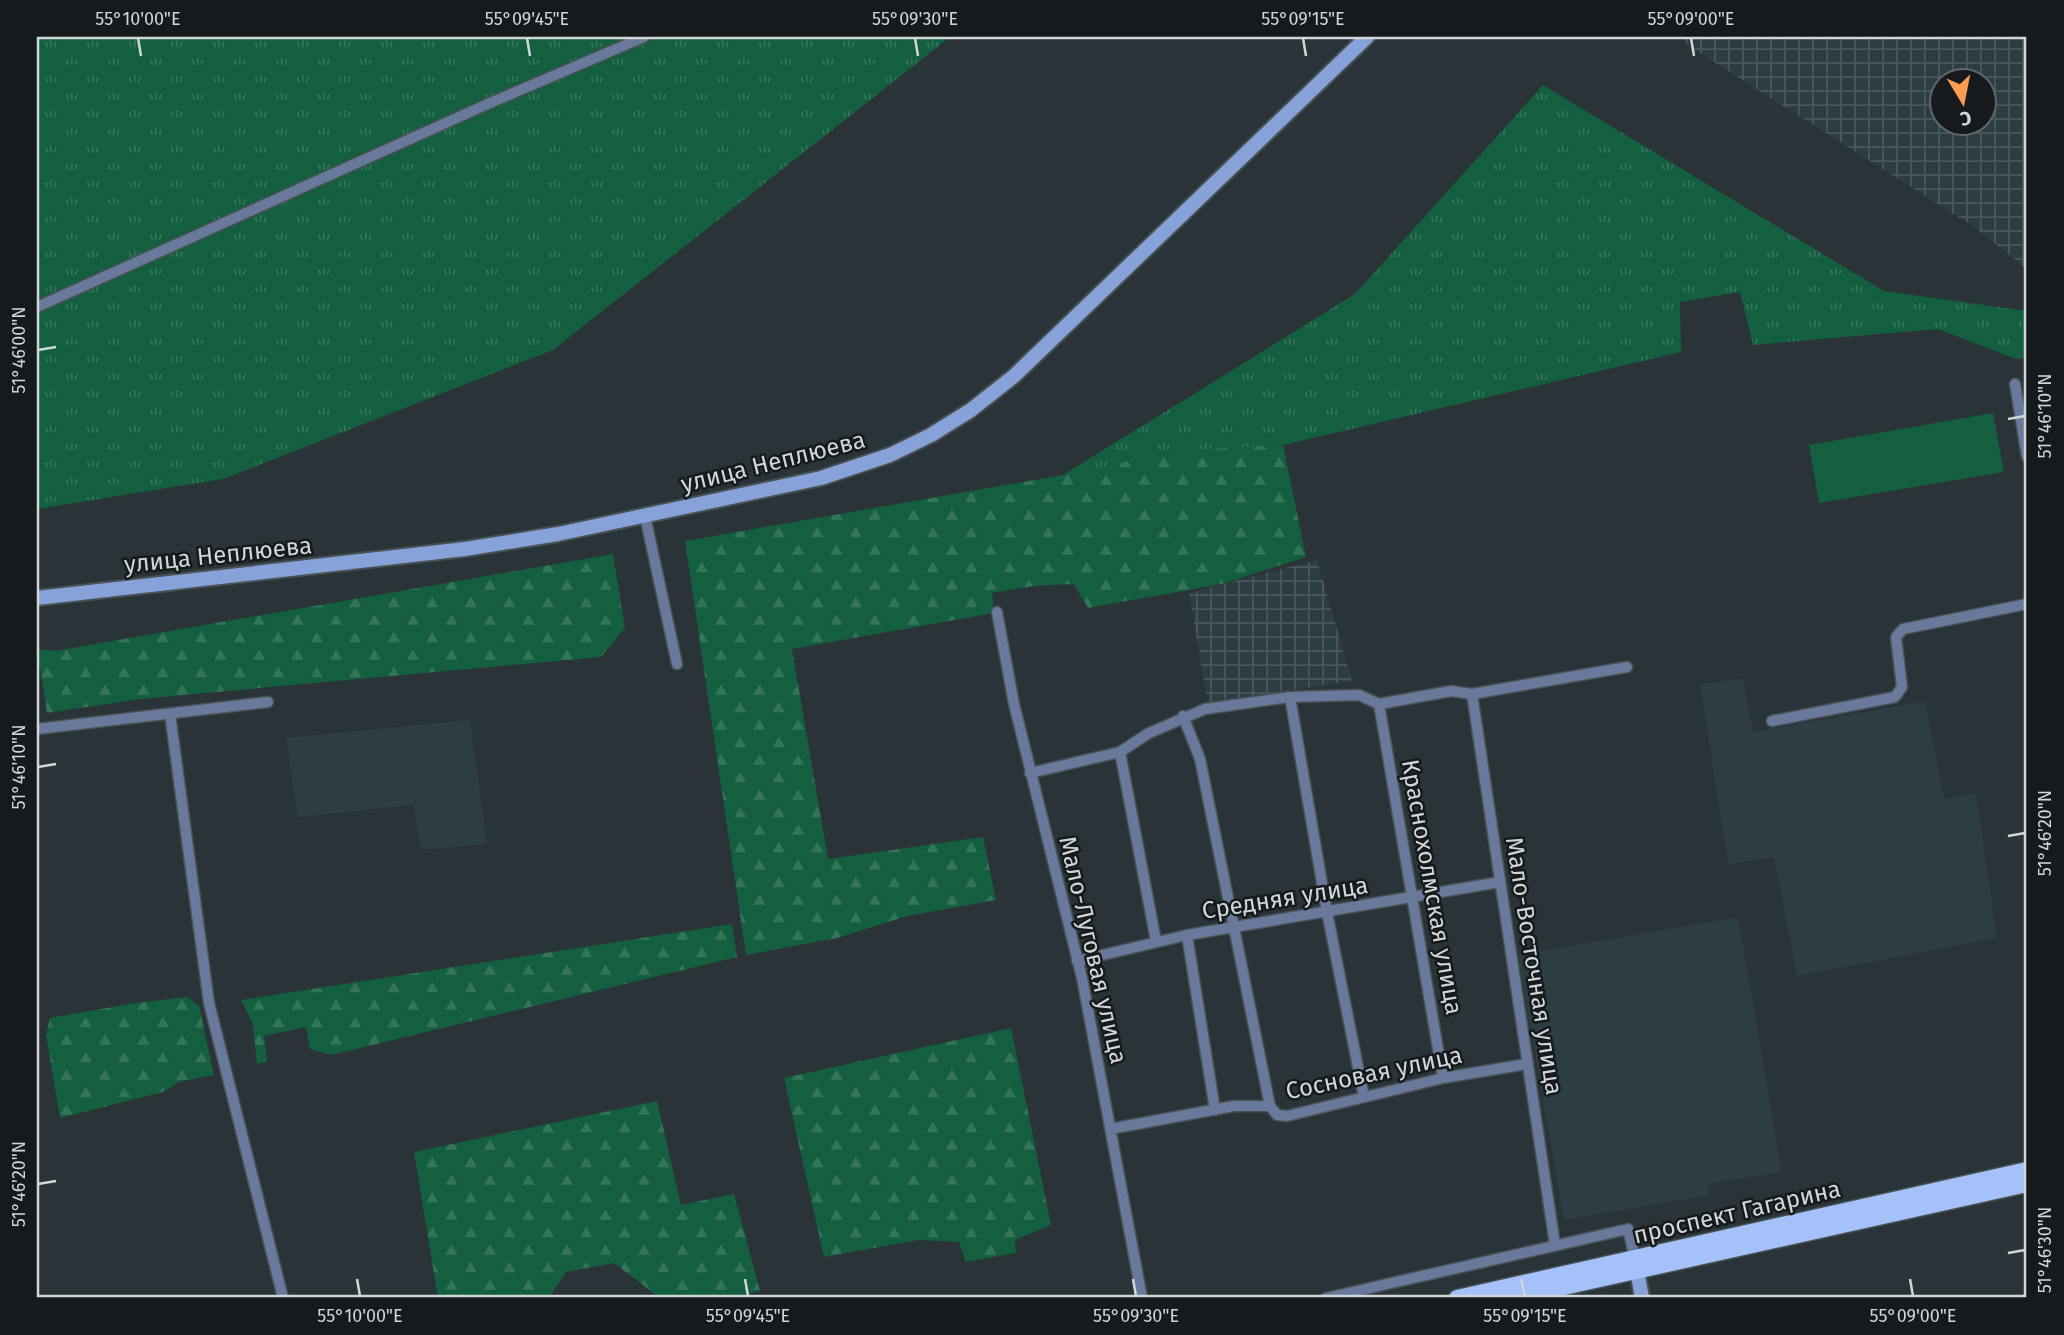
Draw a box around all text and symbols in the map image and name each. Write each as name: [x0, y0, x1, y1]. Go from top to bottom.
text: 55°10'00"E: [95, 8, 181, 30]
text: 55°09'45"E: [485, 8, 569, 30]
text: 55°09'30"E: [872, 8, 958, 30]
text: 55°09'15"E: [1261, 8, 1345, 30]
text: 55°09'00"E: [1648, 8, 1734, 30]
north arrow: [1927, 66, 1997, 136]
text: С: [1958, 106, 1973, 131]
text: 51°46'00"N: [8, 306, 30, 394]
text: 51°46'10"N: [2034, 373, 2056, 459]
street label: улица Неплюева: [678, 426, 868, 498]
street label: улица Неплюева: [123, 531, 313, 579]
text: 51°46'10"N: [8, 724, 30, 810]
street label: Краснохолмская улица: [1396, 757, 1468, 1017]
text: 51°46'20"N: [2034, 790, 2056, 876]
street label: Мало-Луговая улица: [1053, 834, 1133, 1066]
street label: Мало-Восточная улица: [1500, 835, 1568, 1097]
street label: Средняя улица: [1200, 871, 1370, 925]
street label: Сосновая улица: [1283, 1041, 1465, 1105]
text: 51°46'20"N: [8, 1141, 30, 1227]
street label: проспект Гагарина: [1631, 1175, 1843, 1249]
text: 51°46'30"N: [2034, 1207, 2056, 1293]
text: 55°10'00"E: [317, 1305, 403, 1327]
text: 55°09'45"E: [706, 1305, 790, 1327]
text: 55°09'30"E: [1093, 1305, 1179, 1327]
text: 55°09'15"E: [1483, 1305, 1567, 1327]
text: 55°09'00"E: [1870, 1305, 1956, 1327]

